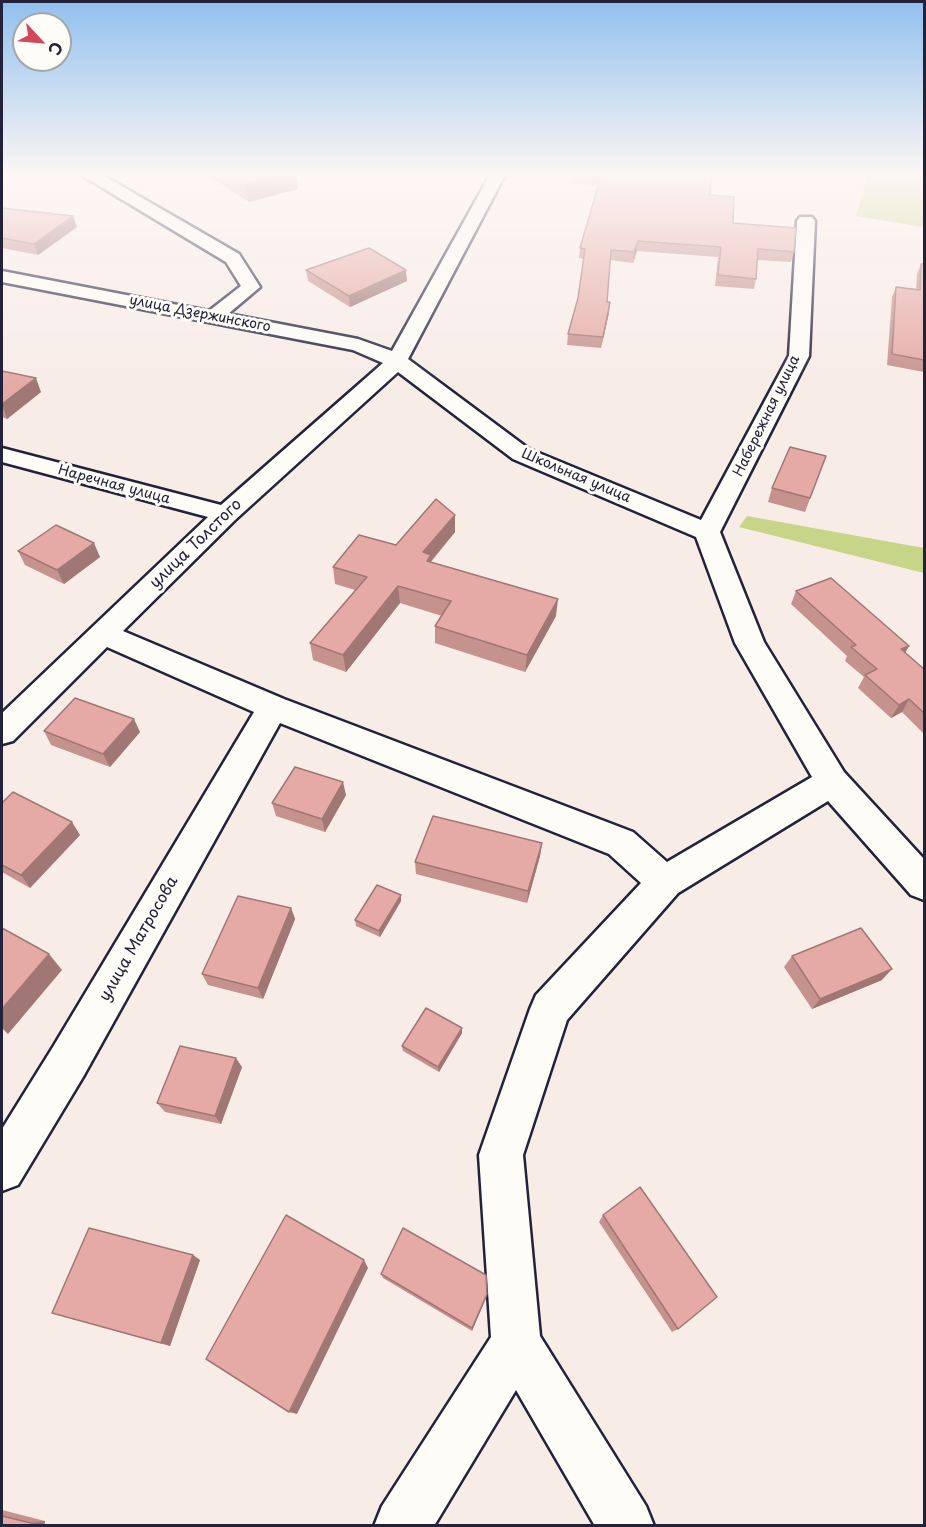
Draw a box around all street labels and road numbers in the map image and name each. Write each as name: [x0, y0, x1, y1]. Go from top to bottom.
street label: улица Дзержинского: [128, 292, 272, 336]
street label: Набережная улица: [730, 353, 804, 479]
street label: Школьная улица: [519, 445, 633, 507]
street label: Наречная улица: [56, 462, 172, 508]
street label: улица Толстого: [146, 495, 246, 593]
street label: улица Матросова: [95, 873, 183, 1005]

